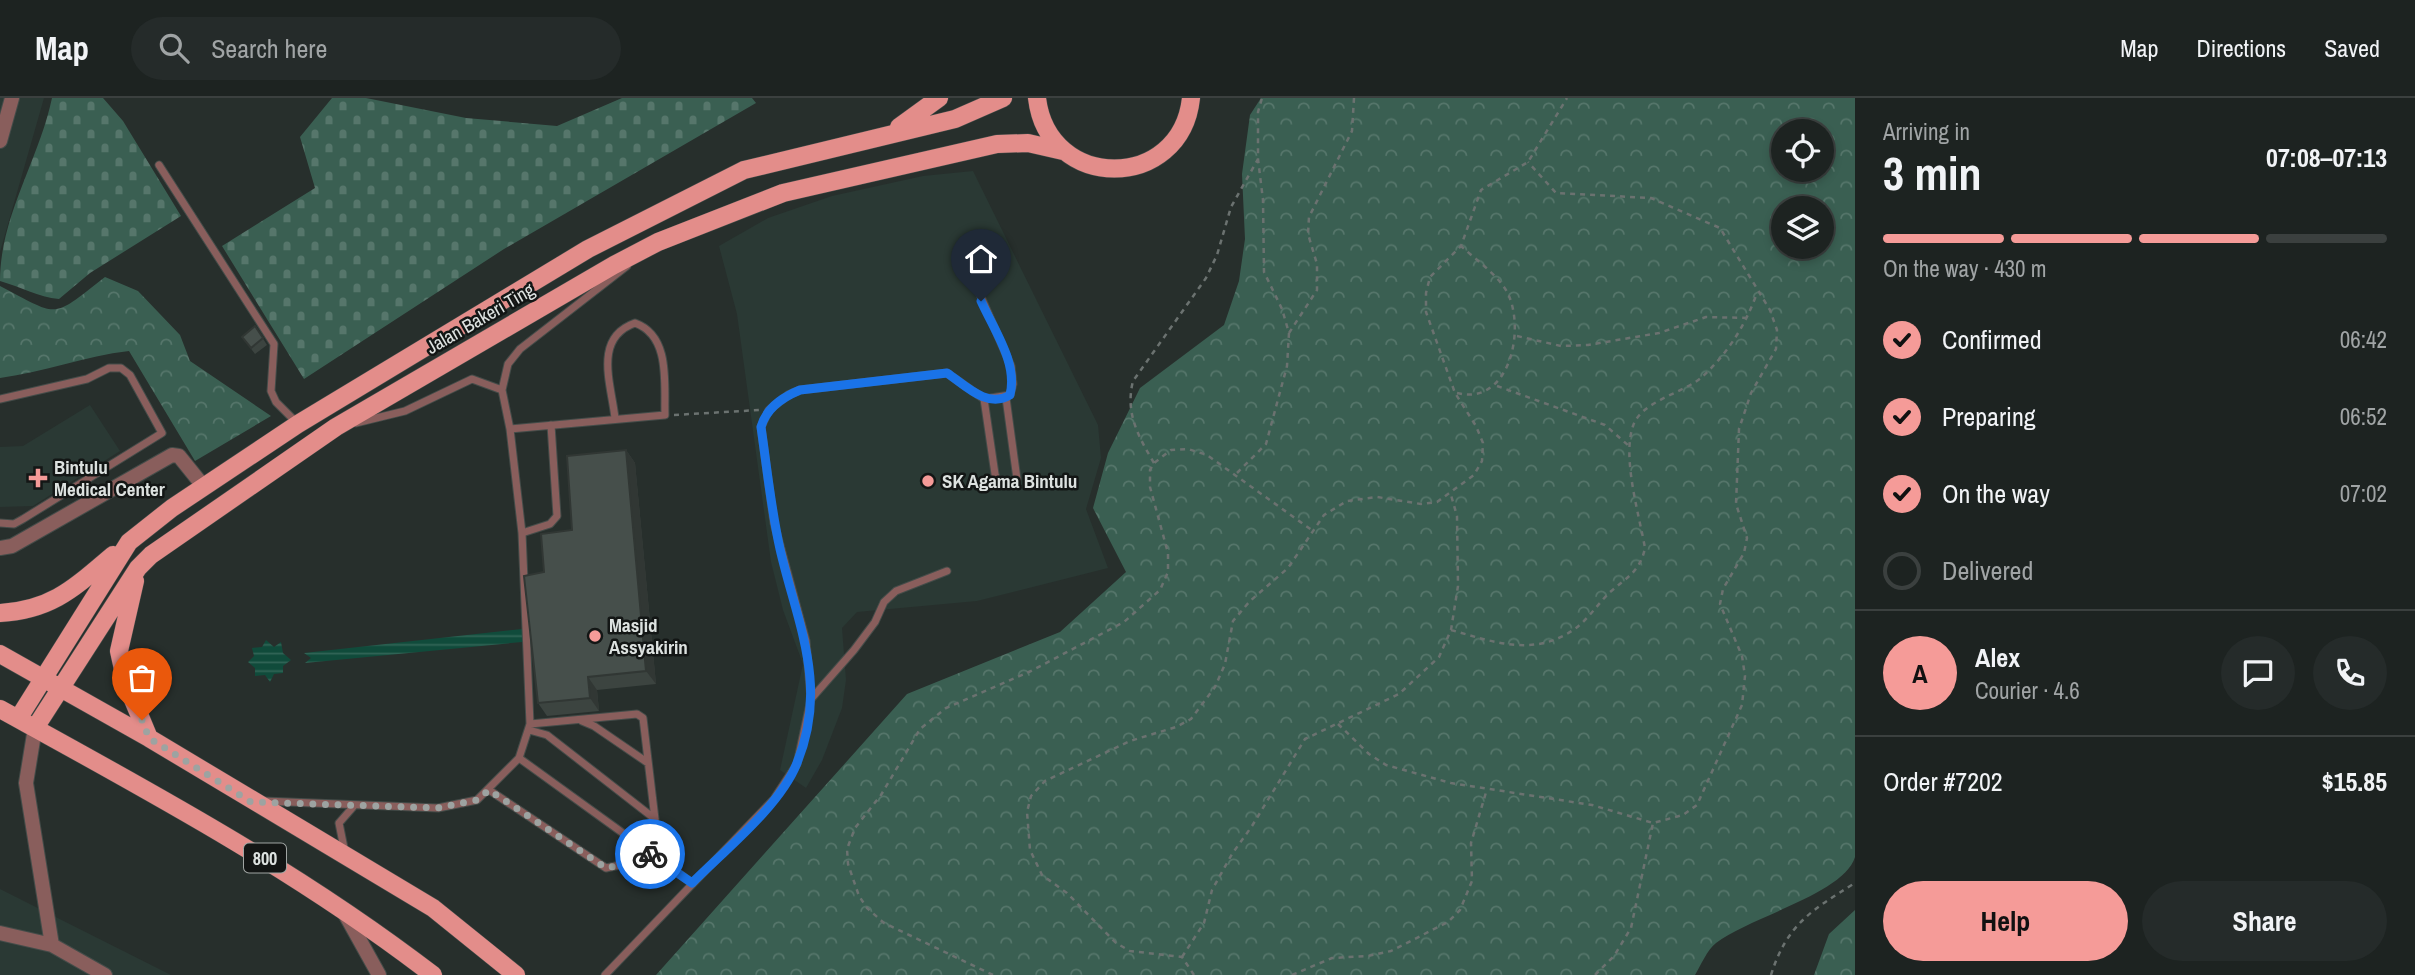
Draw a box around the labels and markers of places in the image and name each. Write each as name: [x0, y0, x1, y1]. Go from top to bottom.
pin: [951, 229, 1011, 301]
place label: Bintulu Medical Center: [54, 454, 165, 502]
marker: Bintulu Medical Center: [28, 468, 48, 488]
place label: SK Agama Bintulu: [942, 468, 1077, 494]
marker: SK Agama Bintulu: [920, 473, 936, 489]
place label: Masjid Assyakirin: [609, 612, 688, 660]
marker: Masjid Assyakirin: [587, 628, 603, 644]
pin: [112, 648, 172, 720]

